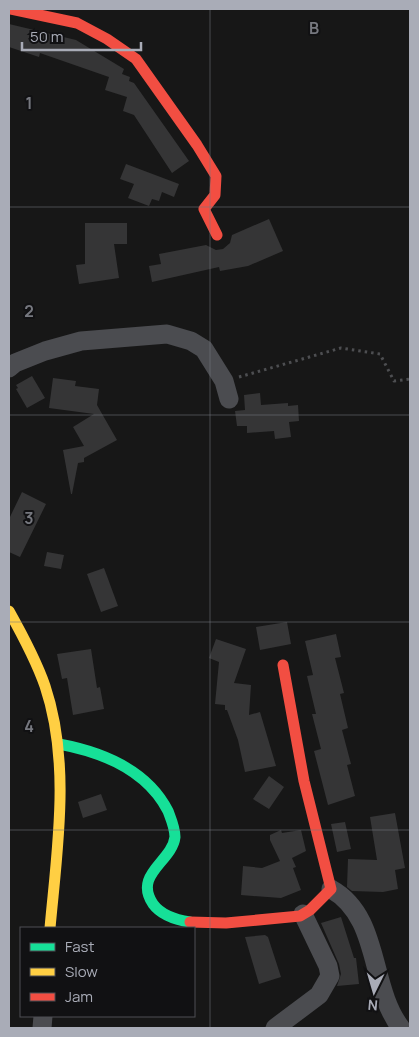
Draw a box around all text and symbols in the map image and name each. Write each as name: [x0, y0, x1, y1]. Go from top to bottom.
text: B: [309, 17, 319, 39]
scale bar: [22, 20, 141, 52]
text: 50 m: [30, 26, 64, 47]
text: 1: [25, 92, 33, 114]
text: 2: [24, 300, 34, 322]
text: 3: [24, 507, 34, 529]
text: 4: [24, 715, 34, 737]
legend: [20, 927, 195, 1017]
text: Fast: [65, 936, 94, 957]
text: Slow: [65, 961, 98, 982]
north arrow: [349, 967, 399, 1017]
text: Jam: [65, 986, 93, 1007]
text: N: [367, 996, 379, 1015]

